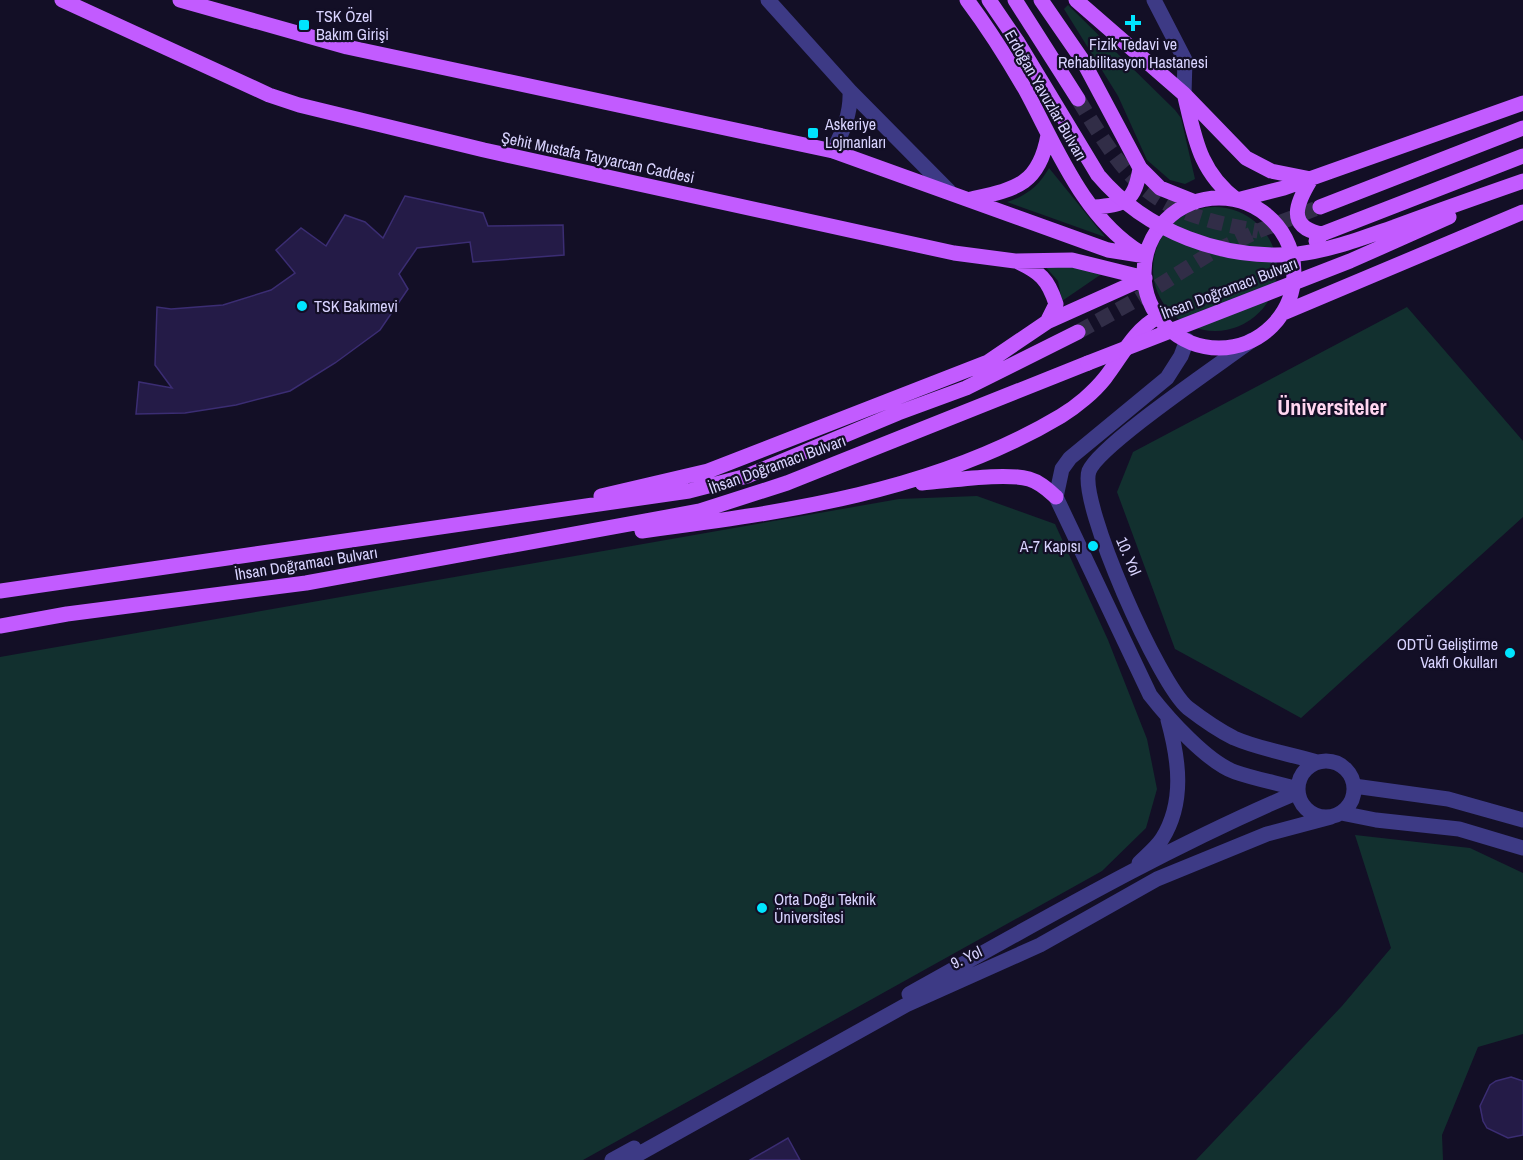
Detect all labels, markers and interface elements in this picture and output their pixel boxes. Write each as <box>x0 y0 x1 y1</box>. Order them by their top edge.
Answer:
place label: TSK Özel Bakım Girişi <box>316 5 389 45</box>
marker: Fizik Tedavi ve Rehabilitasyon Hastanesi <box>1124 14 1142 32</box>
marker: TSK Özel Bakım Girişi <box>297 18 311 32</box>
street label: Erdoğan Yavuzlar Bulvarı <box>1000 26 1092 164</box>
place label: Fizik Tedavi ve Rehabilitasyon Hastanesi <box>1058 33 1208 73</box>
place label: Askeriye Lojmanları <box>824 113 886 153</box>
street label: Şehit Mustafa Tayyarcan Caddesi <box>499 126 697 188</box>
marker: Askeriye Lojmanları <box>806 126 820 140</box>
street label: İhsan Doğramacı Bulvarı <box>1158 252 1300 324</box>
place label: TSK Bakımevi <box>314 295 398 317</box>
marker: TSK Bakımevi <box>295 299 309 313</box>
district label: Üniversiteler <box>1277 392 1387 422</box>
street label: İhsan Doğramacı Bulvarı <box>705 429 849 499</box>
street label: 10. Yol <box>1111 533 1147 579</box>
place label: A-7 Kapısı <box>1019 535 1081 557</box>
marker: A-7 Kapısı <box>1086 539 1100 553</box>
street label: İhsan Doğramacı Bulvarı <box>233 541 379 585</box>
place label: ODTÜ Geliştirme Vakfı Okulları <box>1397 633 1498 673</box>
marker: ODTÜ Geliştirme Vakfı Okulları <box>1503 646 1517 660</box>
place label: Orta Doğu Teknik Üniversitesi <box>774 888 876 928</box>
marker: Orta Doğu Teknik Üniversitesi <box>755 901 769 915</box>
street label: 9. Yol <box>947 940 985 974</box>

